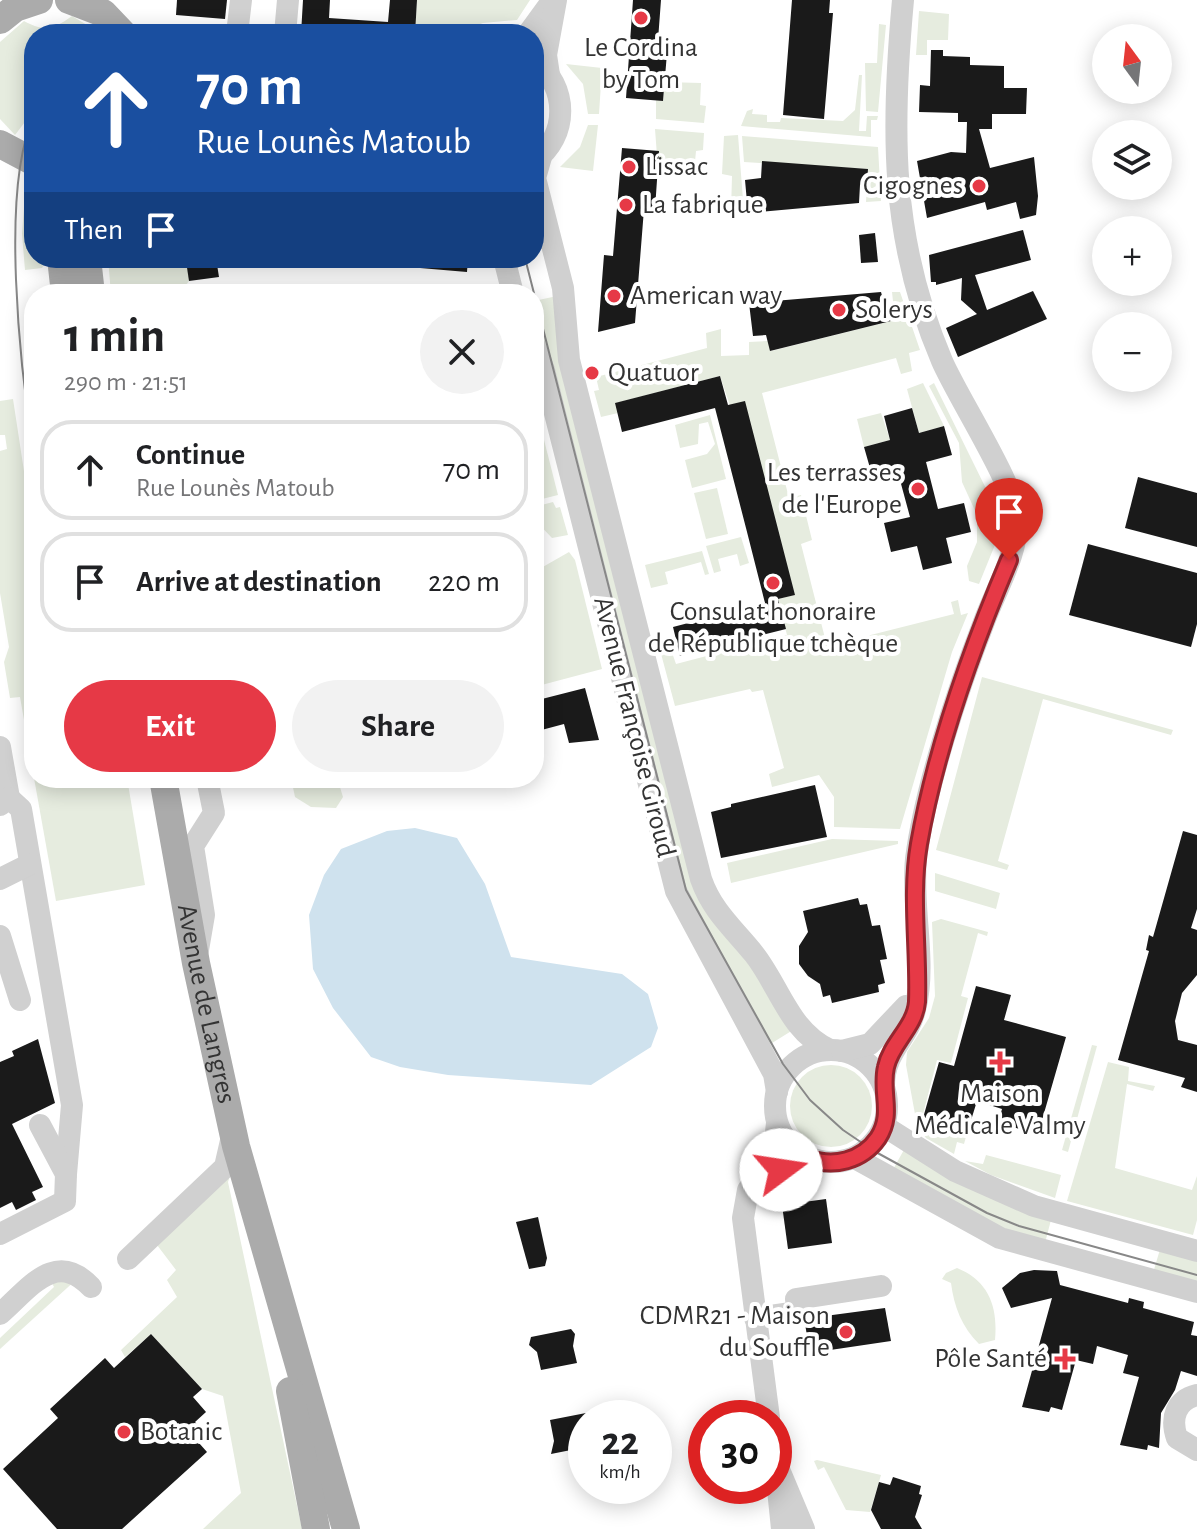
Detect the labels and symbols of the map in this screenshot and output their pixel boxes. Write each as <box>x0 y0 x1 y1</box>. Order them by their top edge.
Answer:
marker: Le Cordina by Tom <box>632 9 650 27</box>
north arrow <box>1092 24 1172 104</box>
place label: Le Cordina by Tom <box>584 34 698 94</box>
place label: Lissac <box>645 153 708 181</box>
marker: Lissac <box>620 158 638 176</box>
place label: Cigognes <box>863 172 963 200</box>
marker: Cigognes <box>970 177 988 195</box>
place label: La fabrique <box>642 191 764 219</box>
marker: La fabrique <box>617 196 635 214</box>
place label: American way <box>630 282 782 310</box>
marker: American way <box>605 287 623 305</box>
place label: Solerys <box>855 296 933 324</box>
marker: Solerys <box>830 301 848 319</box>
place label: Quatuor <box>608 359 699 387</box>
marker: Quatuor <box>583 364 601 382</box>
place label: Les terrasses de l'Europe <box>767 459 902 519</box>
pin <box>975 478 1043 560</box>
marker: Les terrasses de l'Europe <box>909 480 927 498</box>
marker: Consulat honoraire de République tchèque <box>764 574 782 592</box>
street label: Avenue Françoise Giroud <box>588 594 680 860</box>
place label: Consulat honoraire de République tchèque <box>648 598 898 658</box>
street label: Avenue de Langres <box>172 902 240 1106</box>
marker: Maison Médicale Valmy <box>989 1051 1011 1073</box>
place label: Maison Médicale Valmy <box>914 1080 1086 1140</box>
position arrow <box>739 1128 823 1212</box>
place label: CDMR21 - Maison du Souffle <box>640 1302 830 1362</box>
marker: CDMR21 - Maison du Souffle <box>837 1323 855 1341</box>
place label: Pôle Santé <box>934 1345 1047 1373</box>
marker: Pôle Santé <box>1054 1348 1076 1370</box>
speed limit sign: 30 <box>688 1400 792 1504</box>
place label: Botanic <box>140 1418 222 1446</box>
marker: Botanic <box>115 1423 133 1441</box>

